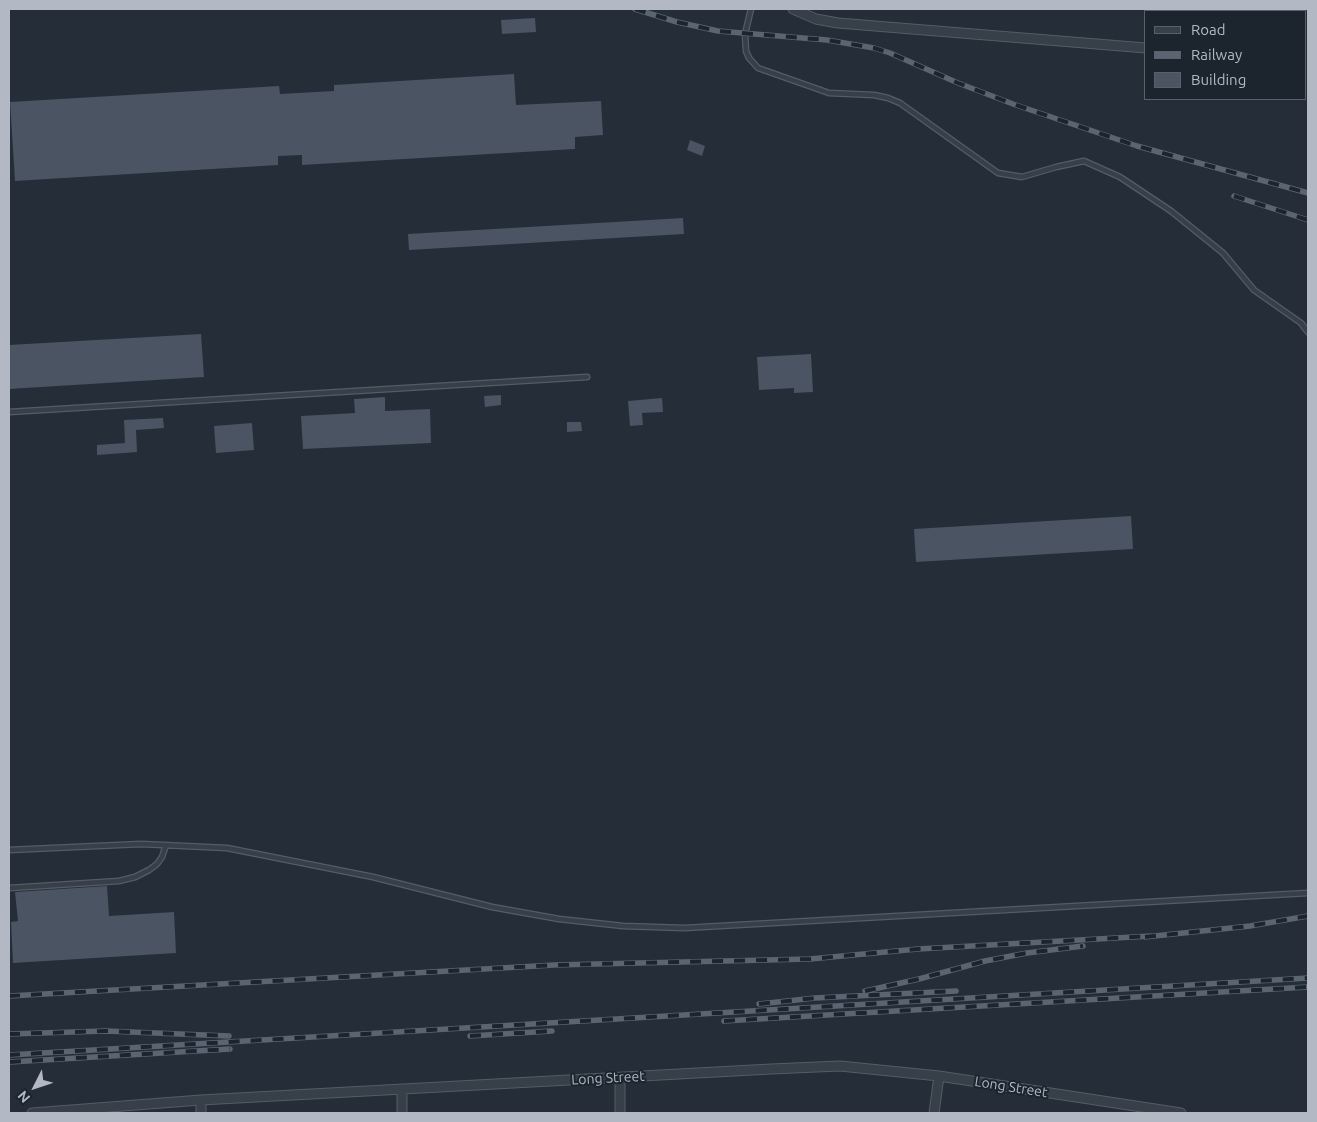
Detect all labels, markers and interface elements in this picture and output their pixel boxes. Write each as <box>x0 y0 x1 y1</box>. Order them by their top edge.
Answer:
legend <box>1144 10 1307 100</box>
text: Road <box>1191 21 1226 38</box>
text: Railway <box>1191 46 1242 63</box>
text: Building <box>1191 71 1246 88</box>
north arrow <box>10 1062 60 1112</box>
street label: Long Street <box>571 1068 645 1088</box>
street label: Long Street <box>973 1073 1049 1101</box>
text: N <box>14 1088 33 1106</box>

